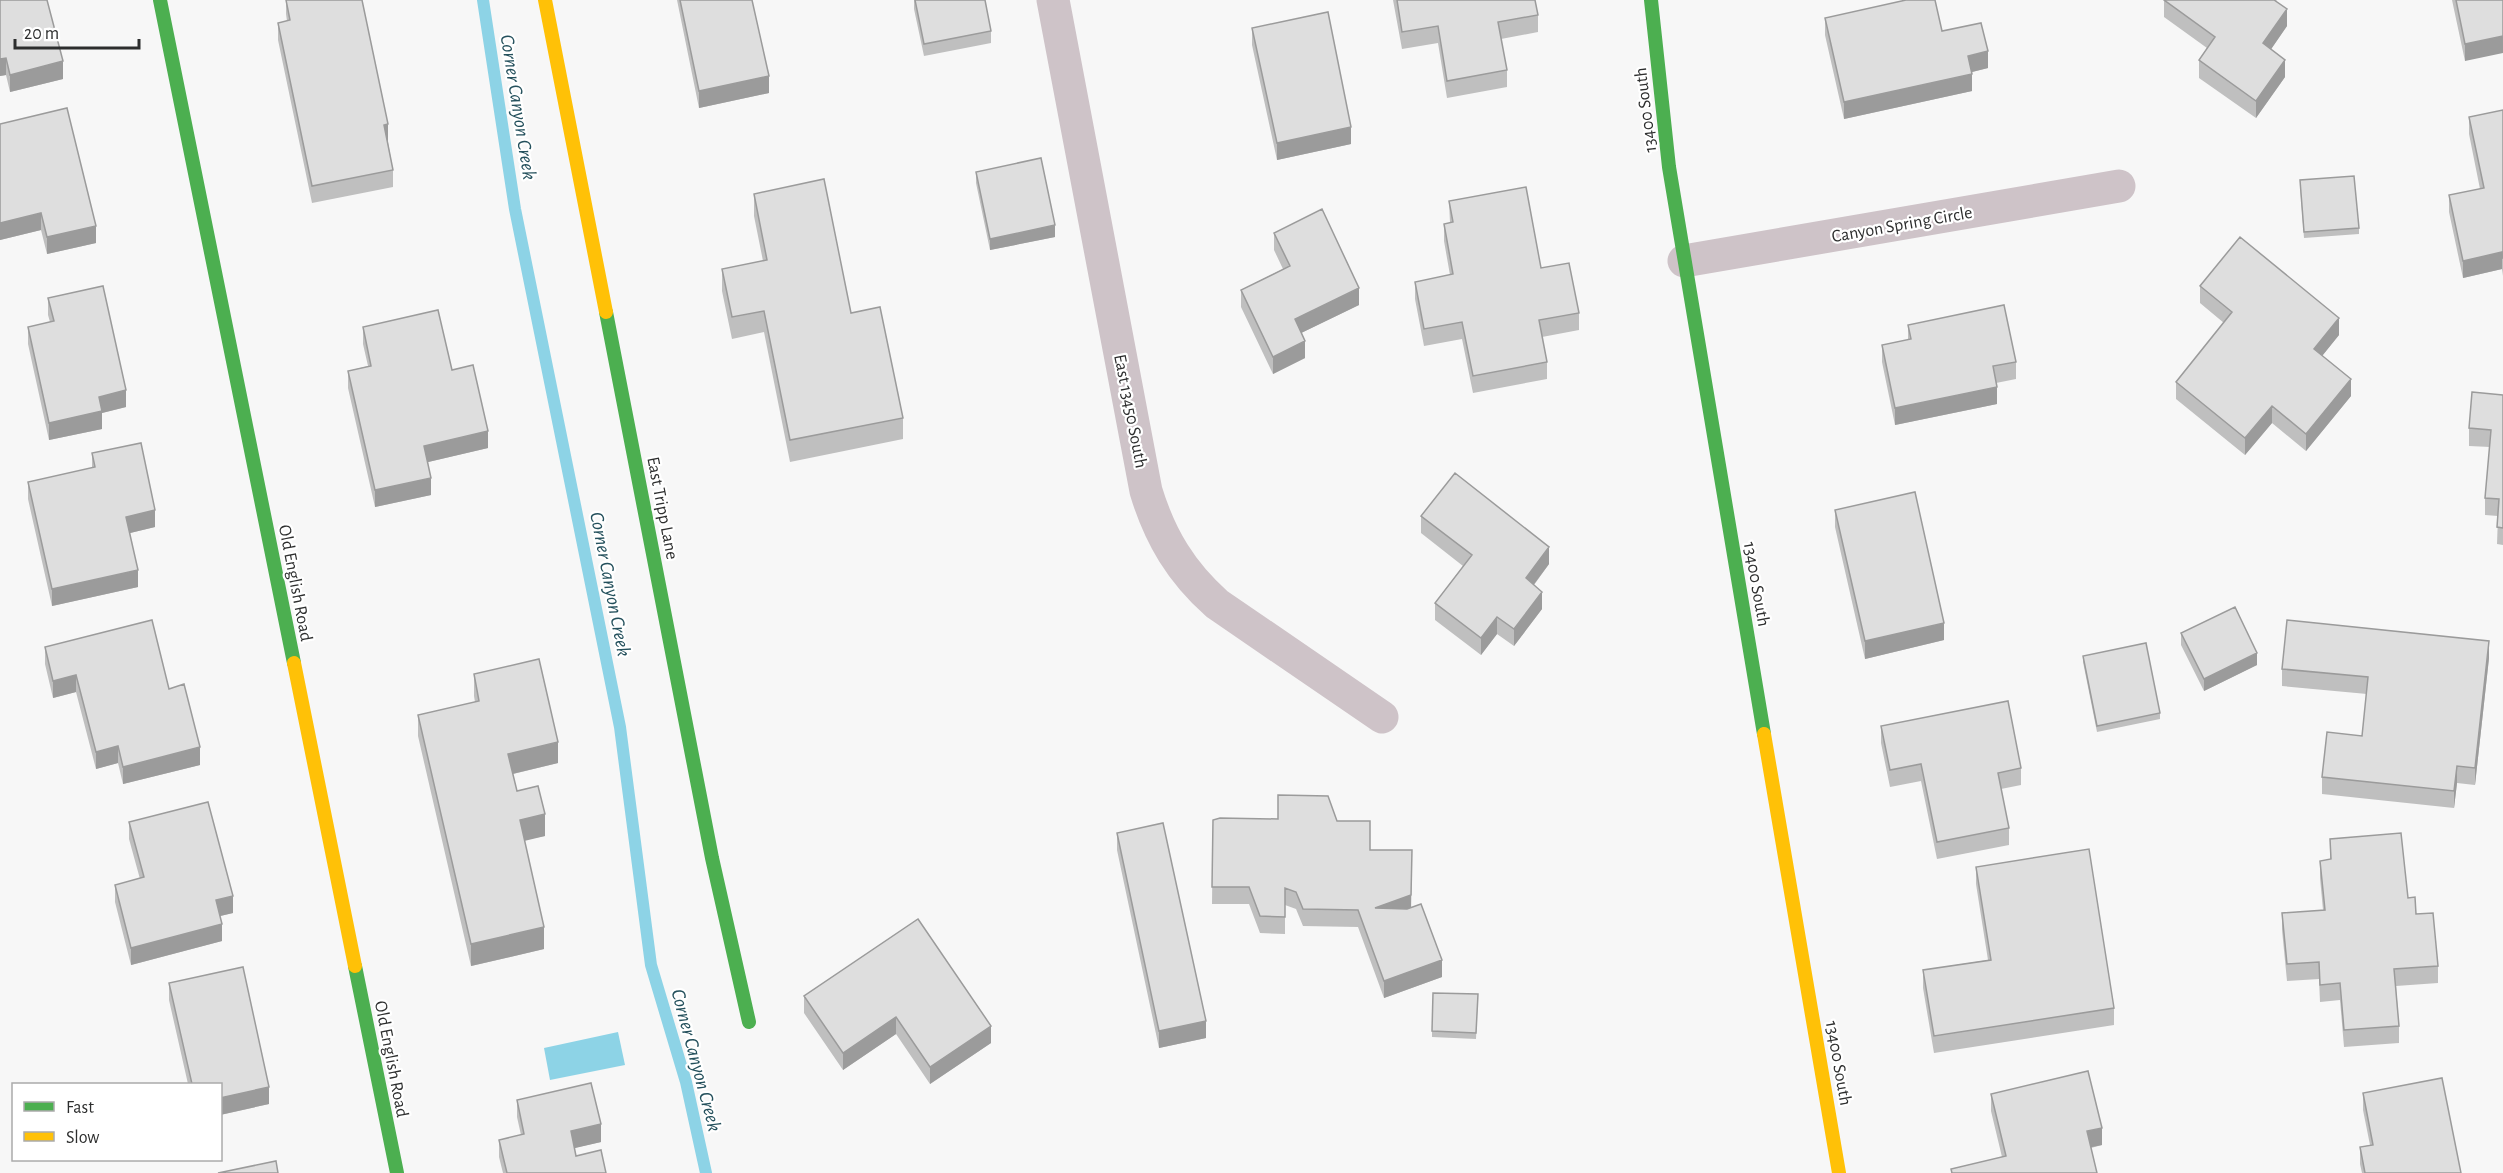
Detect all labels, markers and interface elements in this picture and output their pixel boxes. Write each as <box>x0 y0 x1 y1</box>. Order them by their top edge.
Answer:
scale bar <box>15 12 140 50</box>
text: 20 m <box>24 25 59 43</box>
water label: Corner Canyon Creek <box>497 33 539 181</box>
street label: 13400 South <box>1632 66 1660 153</box>
street label: Canyon Spring Circle <box>1830 204 1974 246</box>
street label: East 13450 South <box>1110 353 1150 470</box>
street label: East Tripp Lane <box>643 455 681 561</box>
water label: Corner Canyon Creek <box>586 510 634 658</box>
street label: Old English Road <box>275 523 315 643</box>
street label: 13400 South <box>1740 541 1772 628</box>
water label: Corner Canyon Creek <box>667 987 725 1134</box>
street label: Old English Road <box>371 999 411 1119</box>
street label: 13400 South <box>1822 1020 1854 1107</box>
legend <box>12 1083 222 1161</box>
text: Fast <box>66 1099 94 1117</box>
text: Slow <box>66 1129 99 1147</box>

